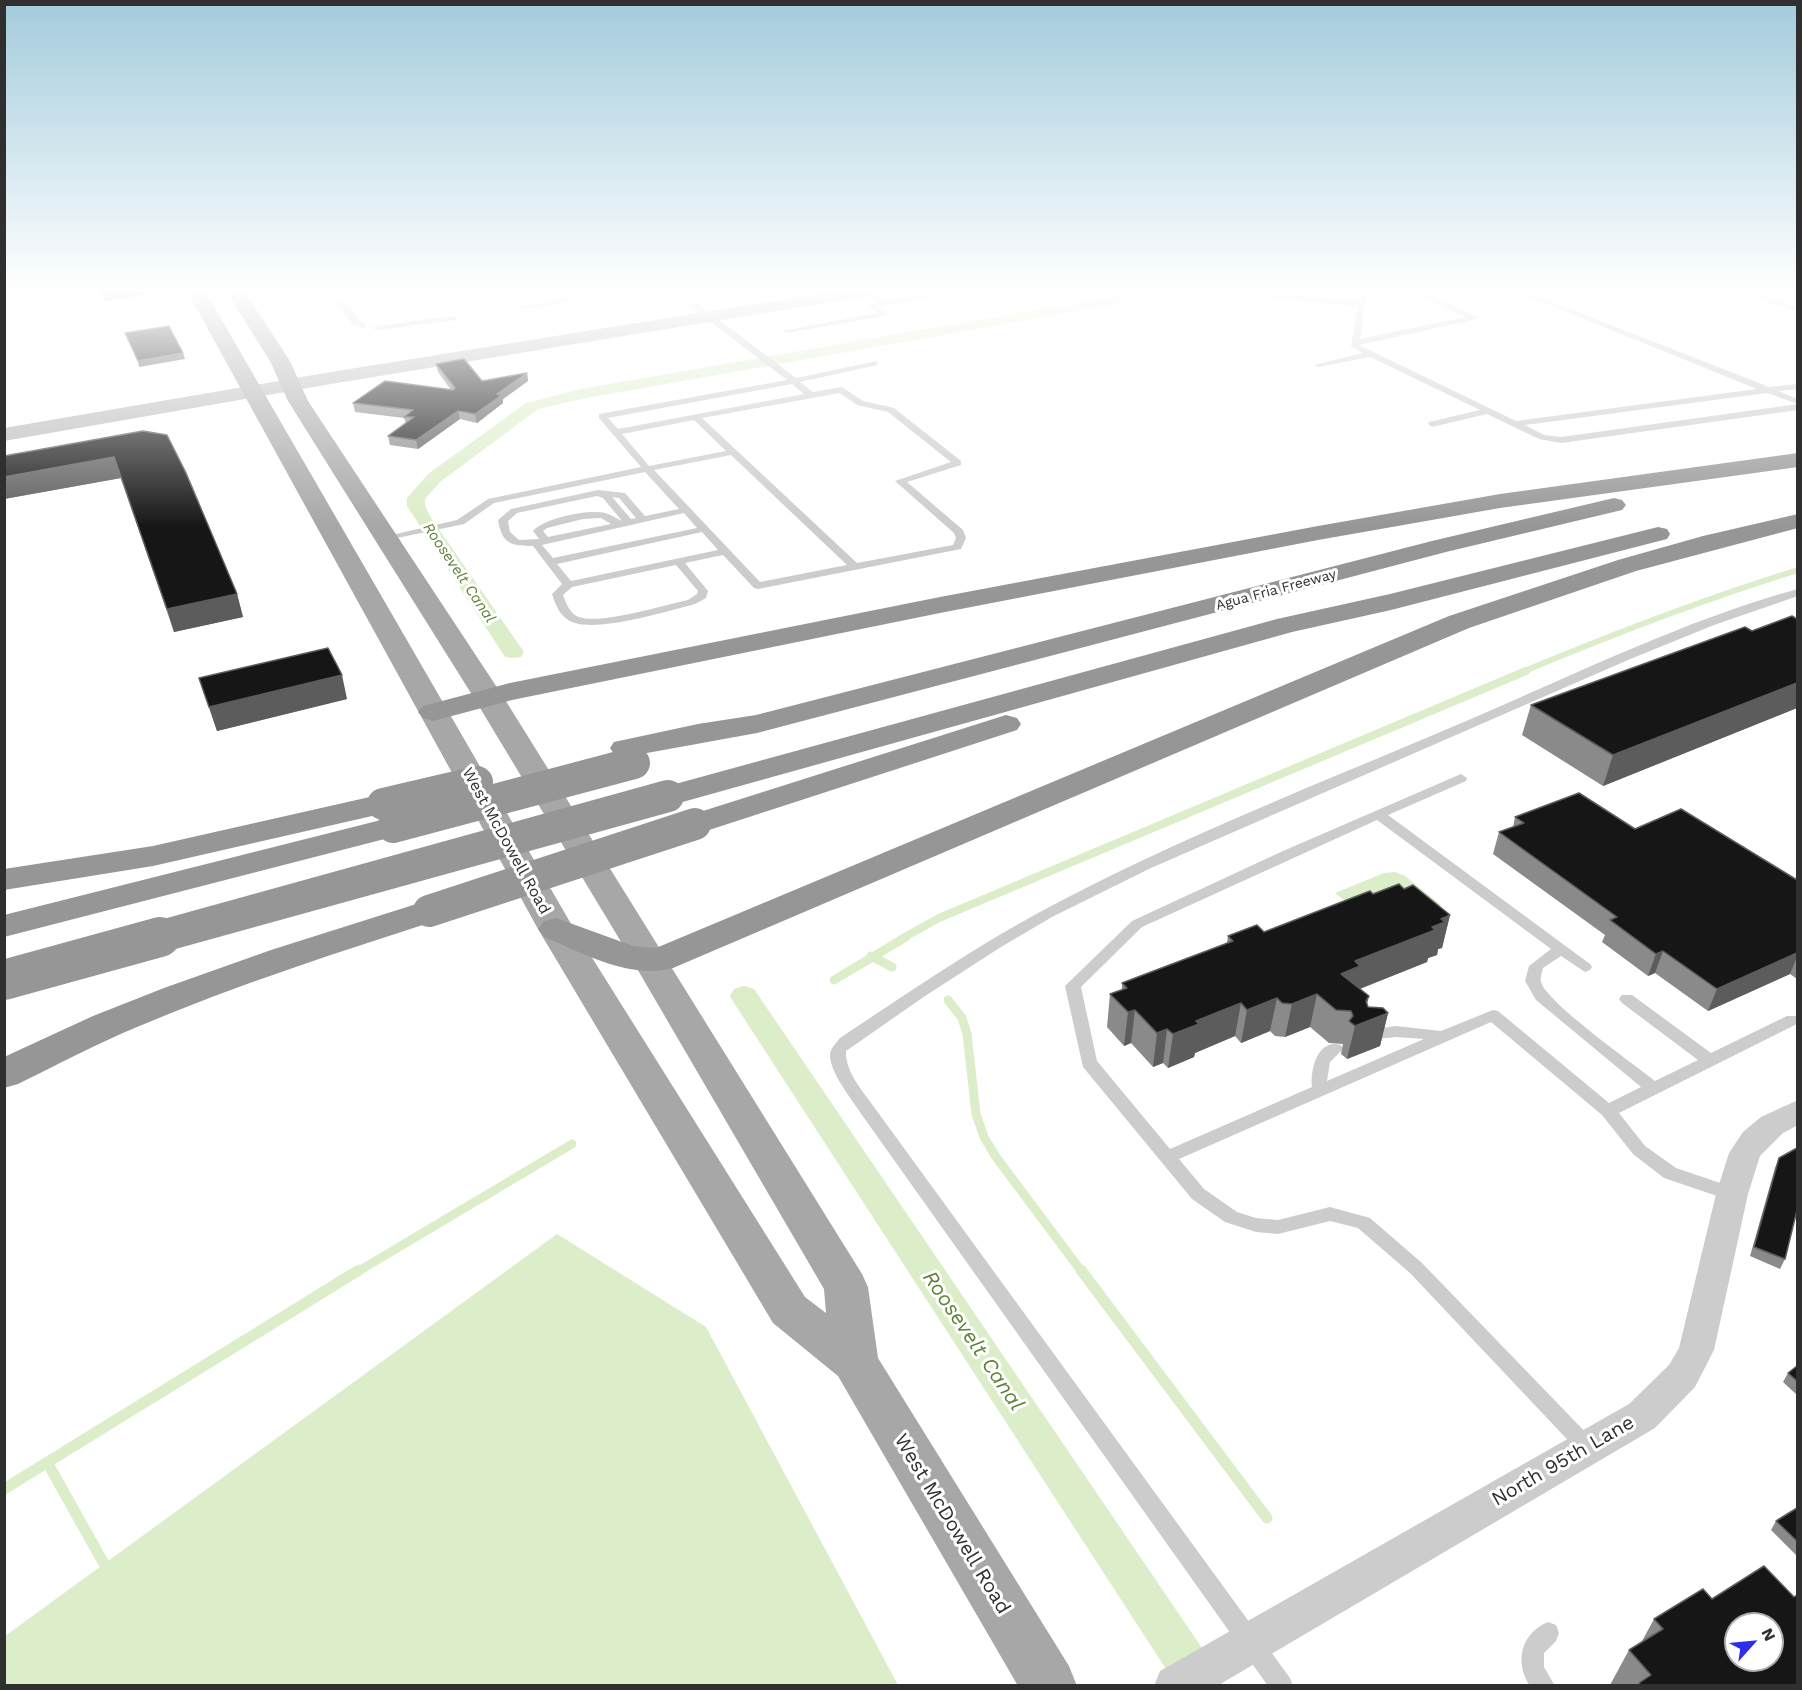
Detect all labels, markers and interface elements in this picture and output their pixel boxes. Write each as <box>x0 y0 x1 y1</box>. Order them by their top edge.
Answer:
water label: Roosevelt Canal <box>419 520 499 626</box>
street label: Agua Fria Freeway <box>1214 566 1338 614</box>
street label: West McDowell Road <box>458 764 554 918</box>
water label: Roosevelt Canal <box>917 1266 1029 1416</box>
street label: North 95th Lane <box>1488 1411 1638 1511</box>
street label: West McDowell Road <box>889 1430 1015 1618</box>
north arrow <box>1724 1612 1784 1672</box>
text: N <box>1758 1625 1780 1644</box>

